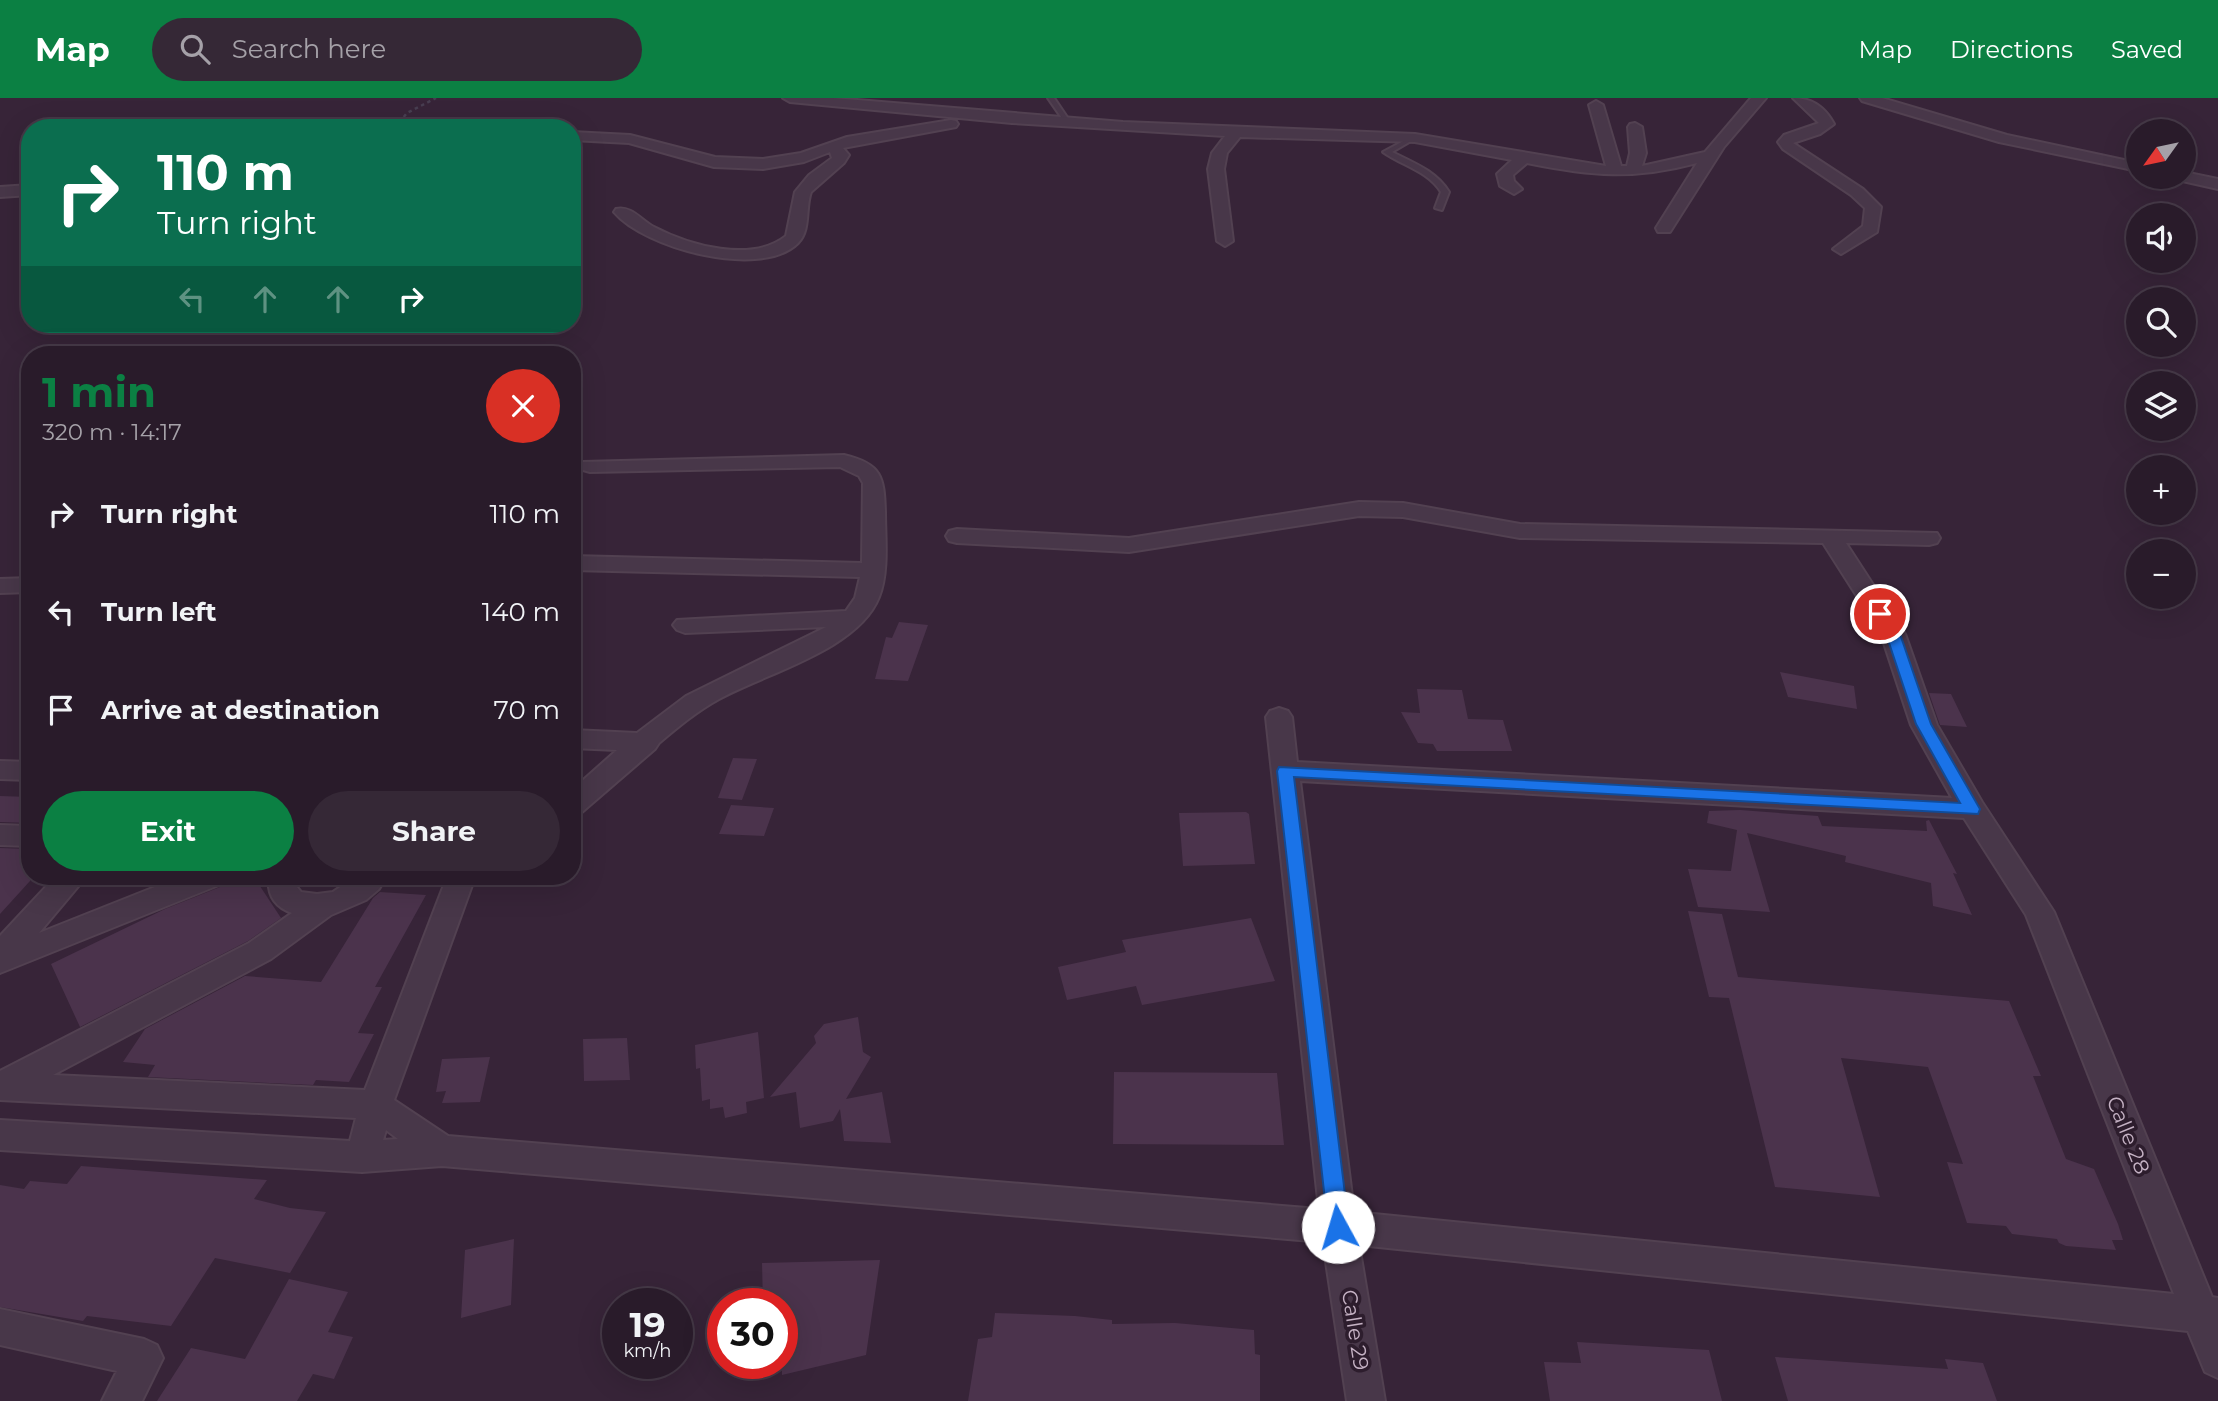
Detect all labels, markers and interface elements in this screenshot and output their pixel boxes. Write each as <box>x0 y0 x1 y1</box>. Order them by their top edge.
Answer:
search box <box>152 18 642 81</box>
text: Map <box>35 29 110 69</box>
icon: search <box>176 30 214 68</box>
text: Search here <box>232 33 386 65</box>
text: Map <box>1859 35 1912 64</box>
text: Directions <box>1950 35 2073 64</box>
text: Saved <box>2111 35 2183 64</box>
north arrow <box>2126 119 2196 189</box>
map controls <box>2126 119 2196 609</box>
text: 110 m <box>157 143 294 202</box>
icon: right <box>42 147 133 238</box>
text: Turn right <box>157 203 317 242</box>
button: sound <box>2126 203 2196 273</box>
icon: left <box>173 280 211 318</box>
icon: ahead <box>246 280 284 318</box>
icon: ahead <box>319 280 357 318</box>
icon: right <box>392 280 430 318</box>
button: search <box>2126 287 2196 357</box>
text: 1 min <box>42 366 156 418</box>
button: close <box>486 369 560 443</box>
button: layers <box>2126 371 2196 441</box>
text: 320 m · 14:17 <box>42 418 182 446</box>
button: + <box>2126 455 2196 525</box>
icon: right <box>42 495 80 533</box>
text: Turn right <box>101 498 237 530</box>
text: 110 m <box>490 498 560 530</box>
button: − <box>2126 539 2196 609</box>
pin <box>1850 584 1910 644</box>
icon: left <box>42 593 80 631</box>
icon: arrive <box>1861 595 1899 633</box>
text: Turn left <box>101 596 217 628</box>
text: 140 m <box>482 596 560 628</box>
icon: arrive <box>42 691 80 729</box>
text: Arrive at destination <box>101 694 380 726</box>
text: 70 m <box>494 694 560 726</box>
button: Exit <box>42 791 294 871</box>
button: Share <box>308 791 560 871</box>
street label: Calle 28 <box>2102 1092 2155 1177</box>
position arrow <box>1301 1190 1375 1264</box>
speed limit sign: 30 <box>707 1288 798 1379</box>
street label: Calle 29 <box>1337 1288 1374 1372</box>
text: 19 <box>629 1303 666 1346</box>
text: km/h <box>623 1340 672 1362</box>

